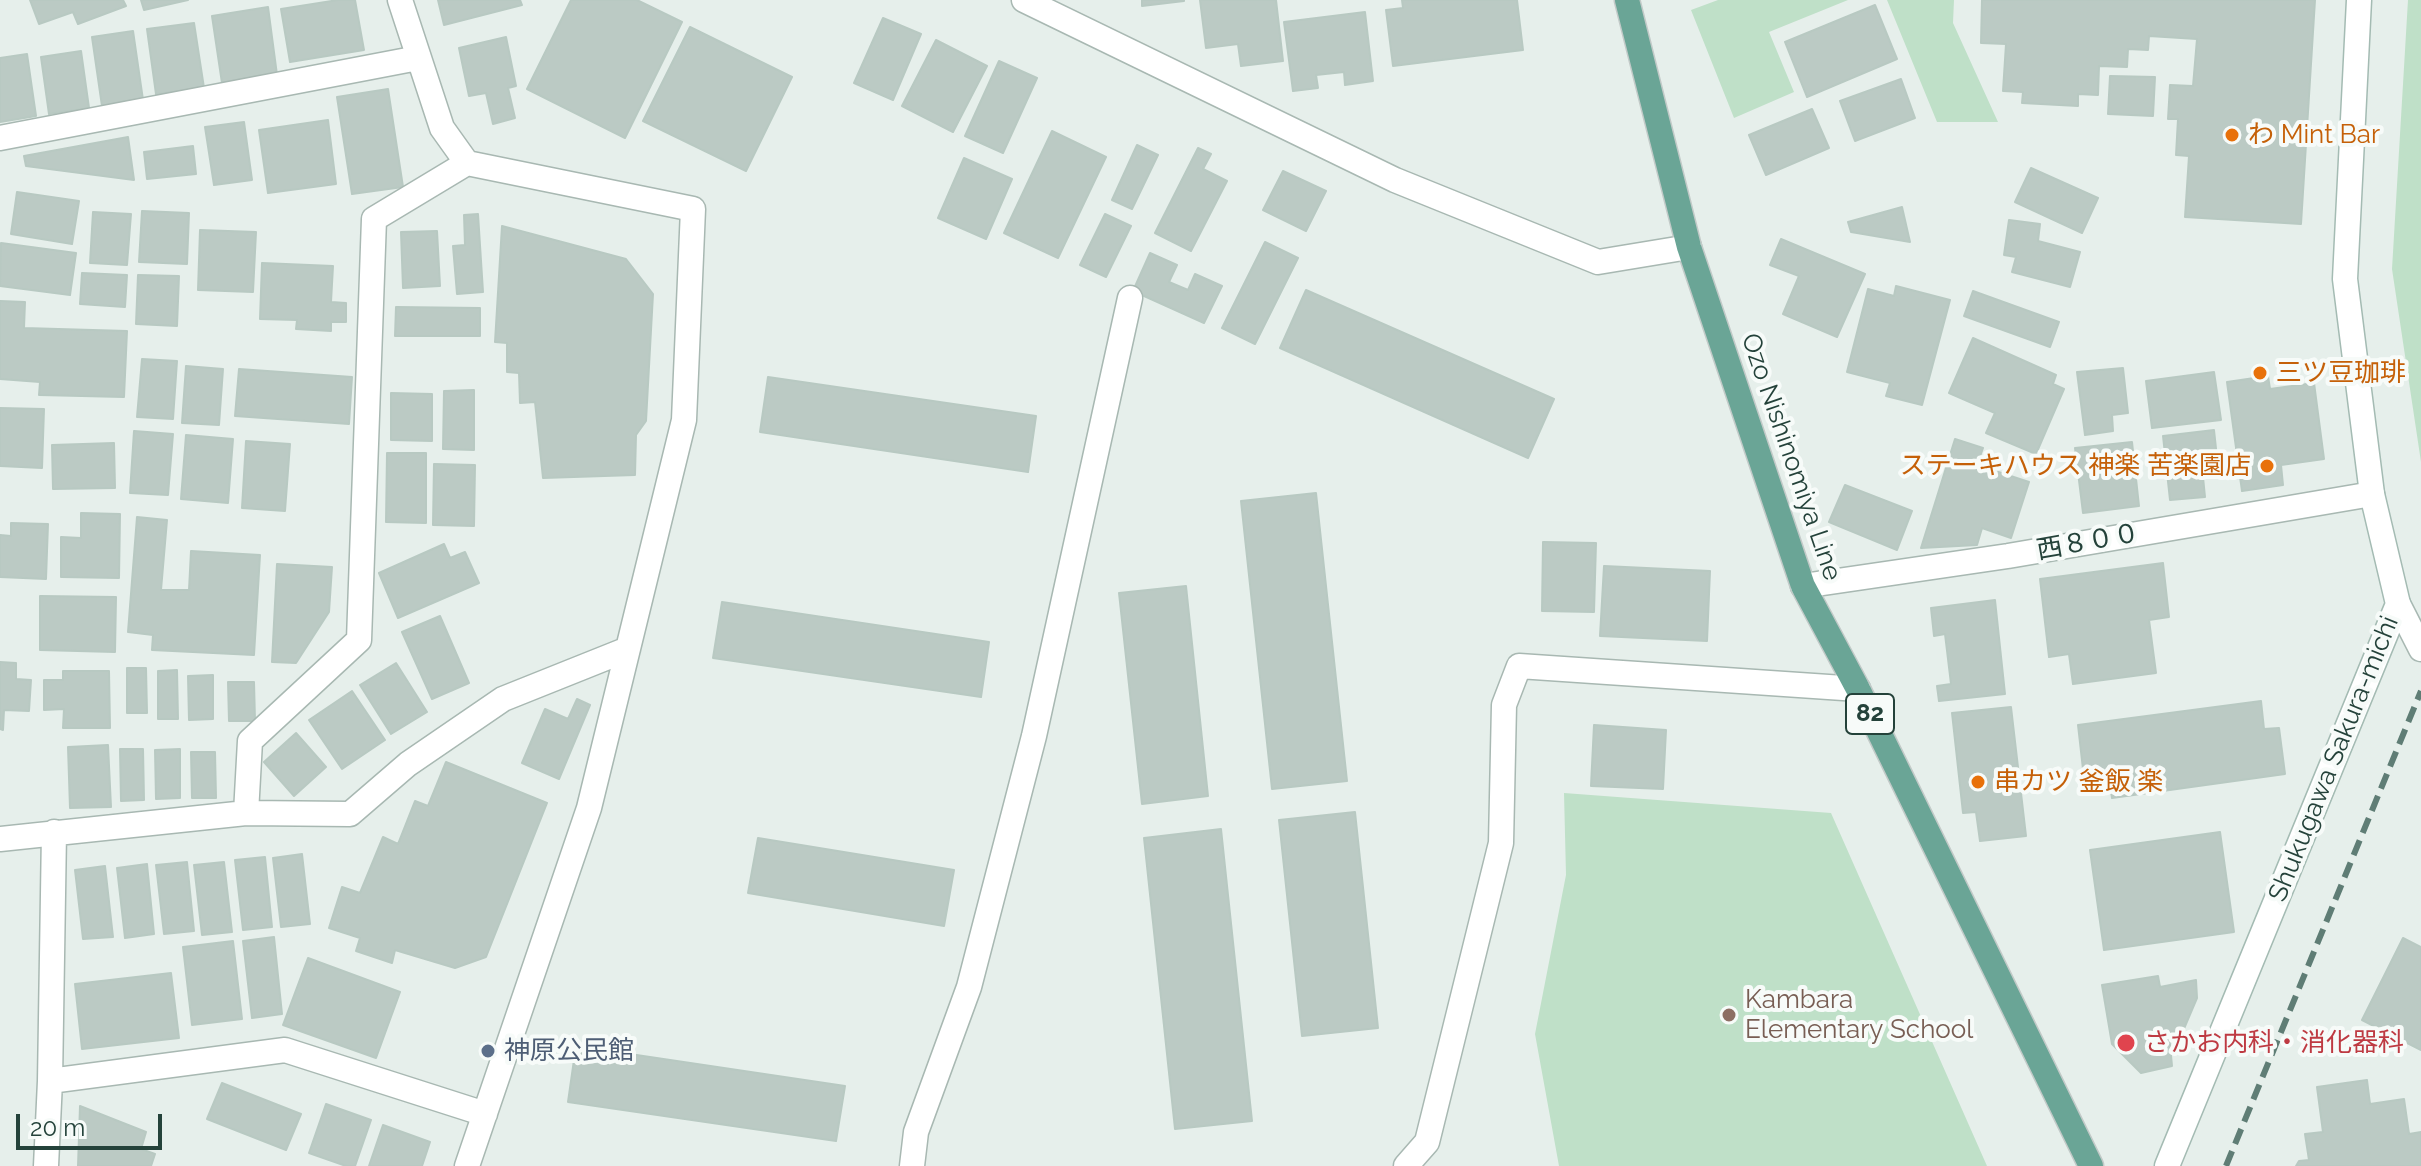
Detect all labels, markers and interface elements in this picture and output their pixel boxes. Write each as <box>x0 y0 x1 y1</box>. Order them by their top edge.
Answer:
place label: わ Mint Bar <box>2248 119 2380 151</box>
marker: わ Mint Bar <box>2223 126 2241 144</box>
street label: Ozo Nishinomiya Line <box>1734 329 1848 585</box>
place label: 三ツ豆珈琲 <box>2276 357 2406 389</box>
marker: 三ツ豆珈琲 <box>2251 364 2269 382</box>
place label: ステーキハウス 神楽 苦楽園店 <box>1900 450 2251 482</box>
marker: ステーキハウス 神楽 苦楽園店 <box>2258 457 2276 475</box>
street label: 西８００ <box>2034 518 2142 566</box>
street label: Shukugawa Sakura-michi <box>2262 612 2406 906</box>
road number: 82 <box>1846 694 1894 734</box>
place label: 串カツ 釜飯 楽 <box>1994 766 2163 798</box>
marker: 串カツ 釜飯 楽 <box>1969 773 1987 791</box>
place label: Kambara Elementary School <box>1745 984 1973 1046</box>
marker: Kambara Elementary School <box>1720 1006 1738 1024</box>
place label: さかお内科・消化器科 <box>2144 1027 2404 1059</box>
marker: さかお内科・消化器科 <box>2115 1032 2137 1054</box>
place label: 神原公民館 <box>504 1035 634 1067</box>
marker: 神原公民館 <box>479 1042 497 1060</box>
scale bar <box>20 1098 166 1148</box>
text: 20 m <box>30 1113 85 1142</box>

